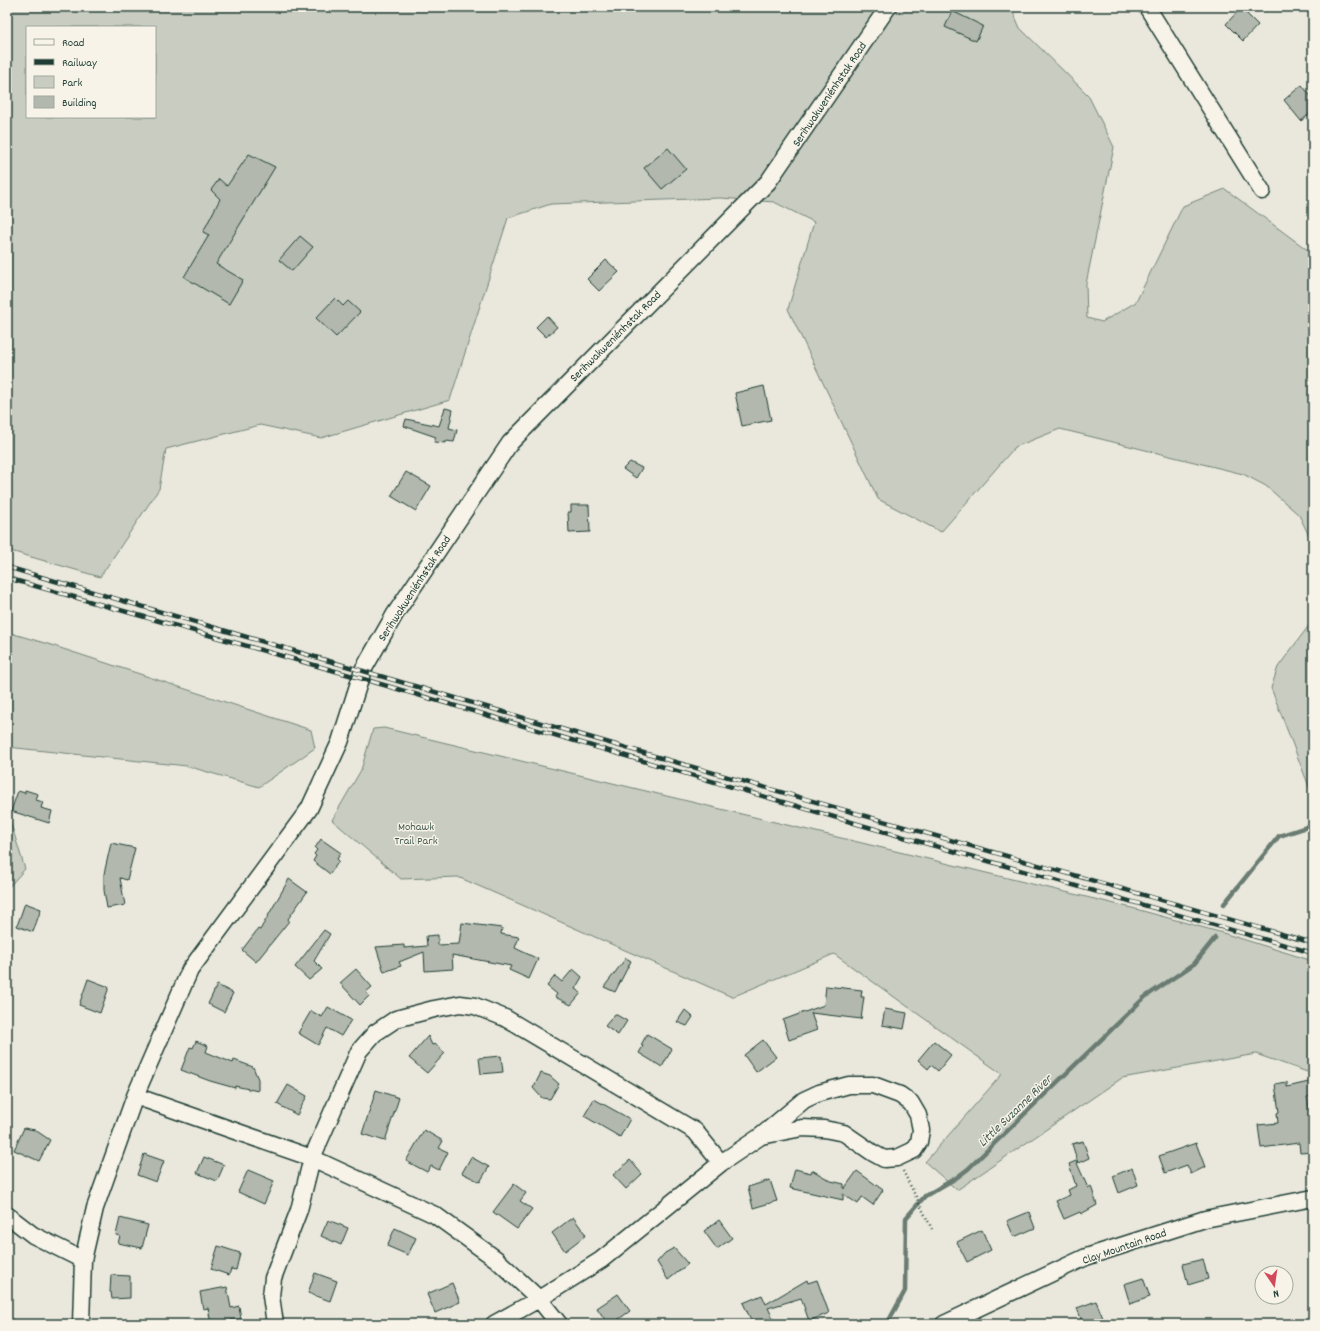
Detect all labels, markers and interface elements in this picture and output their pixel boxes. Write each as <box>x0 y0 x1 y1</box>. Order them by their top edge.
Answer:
legend <box>26 26 156 118</box>
text: Road <box>62 35 84 52</box>
street label: Serihwakweniénhstak Road <box>789 39 872 151</box>
text: Railway <box>62 55 98 72</box>
text: Park <box>62 75 83 92</box>
text: Building <box>62 95 97 112</box>
street label: Serihwakweniénhstak Road <box>567 288 666 387</box>
street label: Serihwakweniénhstak Road <box>375 533 456 645</box>
park label: Mohawk Trail Park <box>394 819 438 850</box>
water label: Little Suzanne River <box>974 1070 1059 1152</box>
street label: Clay Mountain Road <box>1080 1225 1169 1270</box>
north arrow <box>1254 1265 1294 1305</box>
text: N <box>1271 1284 1280 1301</box>

